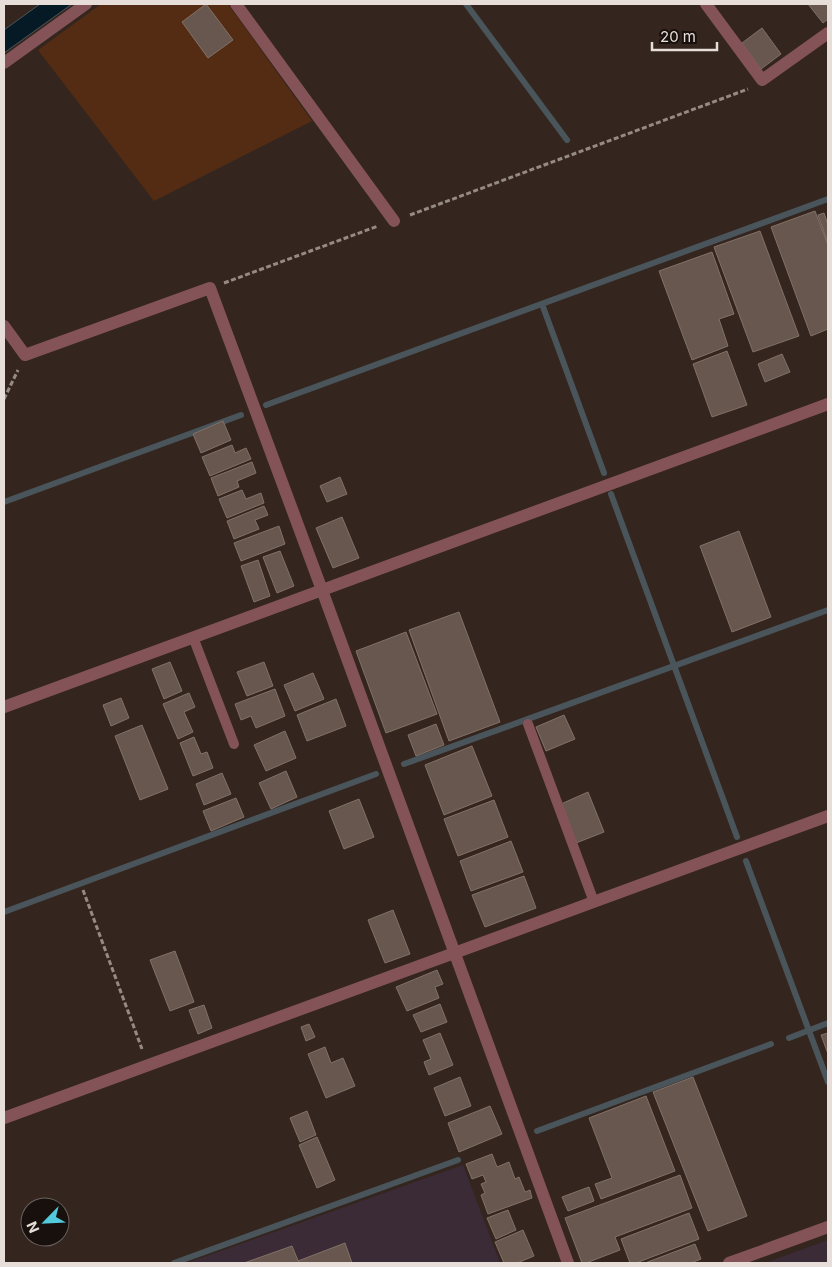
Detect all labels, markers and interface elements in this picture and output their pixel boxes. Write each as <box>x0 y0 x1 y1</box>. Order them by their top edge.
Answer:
scale bar <box>652 20 717 52</box>
text: 20 m <box>660 27 696 46</box>
north arrow <box>20 1197 70 1247</box>
text: N <box>23 1219 43 1236</box>

